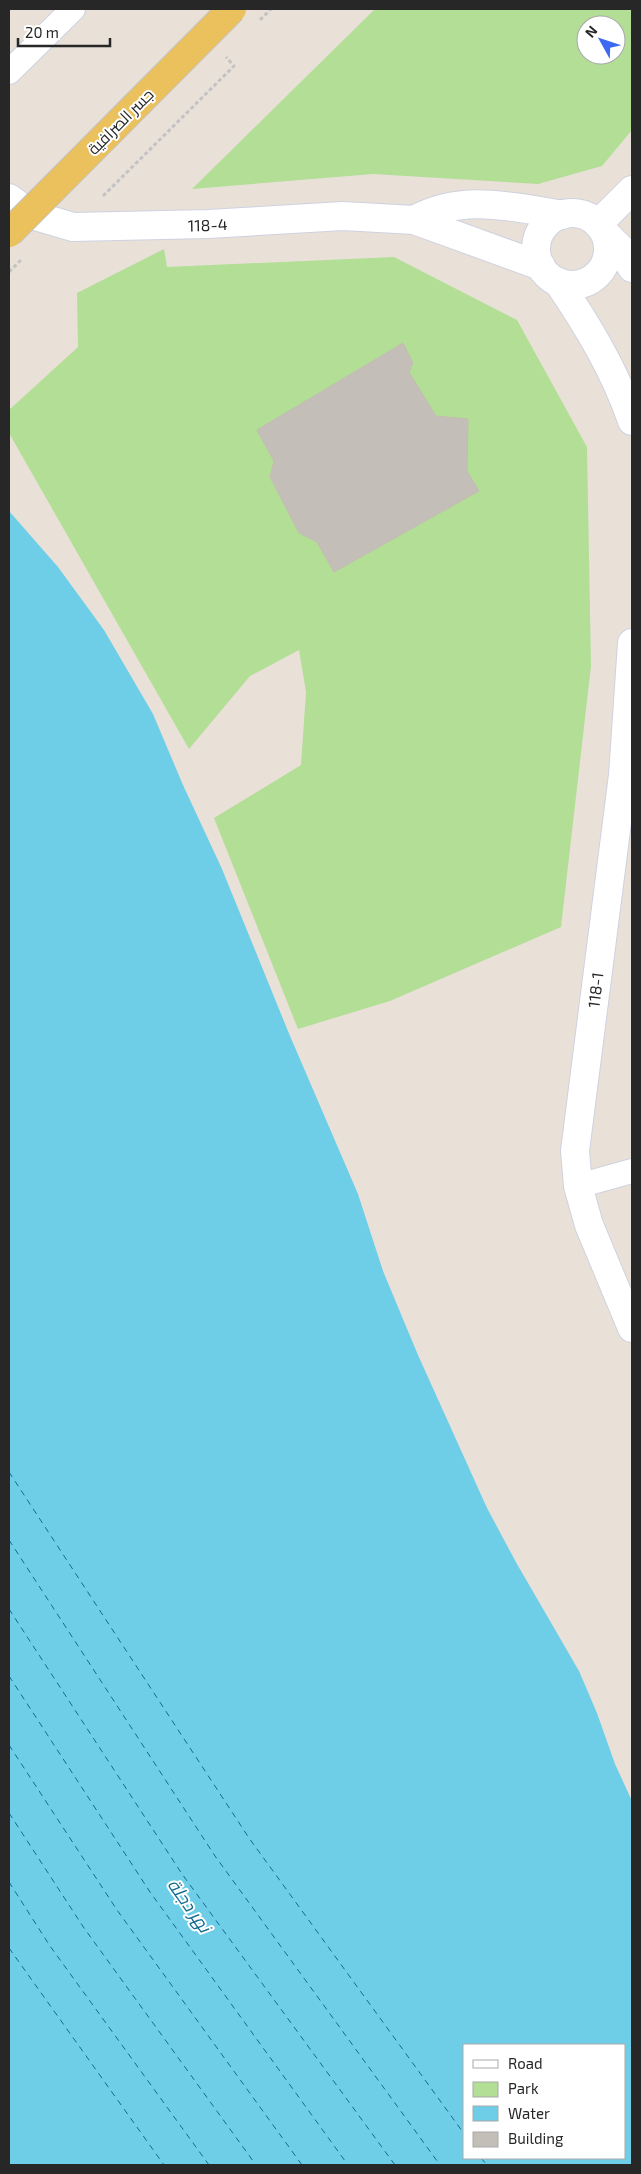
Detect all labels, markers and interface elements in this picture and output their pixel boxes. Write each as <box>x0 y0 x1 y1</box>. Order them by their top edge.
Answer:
scale bar <box>18 15 110 47</box>
north arrow <box>576 15 626 65</box>
text: N <box>581 22 600 41</box>
text: 20 m <box>25 23 59 41</box>
street label: جسر الصرافية <box>83 84 158 159</box>
street label: 118-4 <box>188 213 228 234</box>
street label: 118-1 <box>583 971 607 1009</box>
water label: نهر دجلة <box>163 1874 218 1939</box>
legend <box>463 2044 626 2159</box>
text: Road <box>508 2054 543 2072</box>
text: Park <box>508 2079 539 2097</box>
text: Water <box>508 2104 550 2122</box>
text: Building <box>508 2129 564 2147</box>

